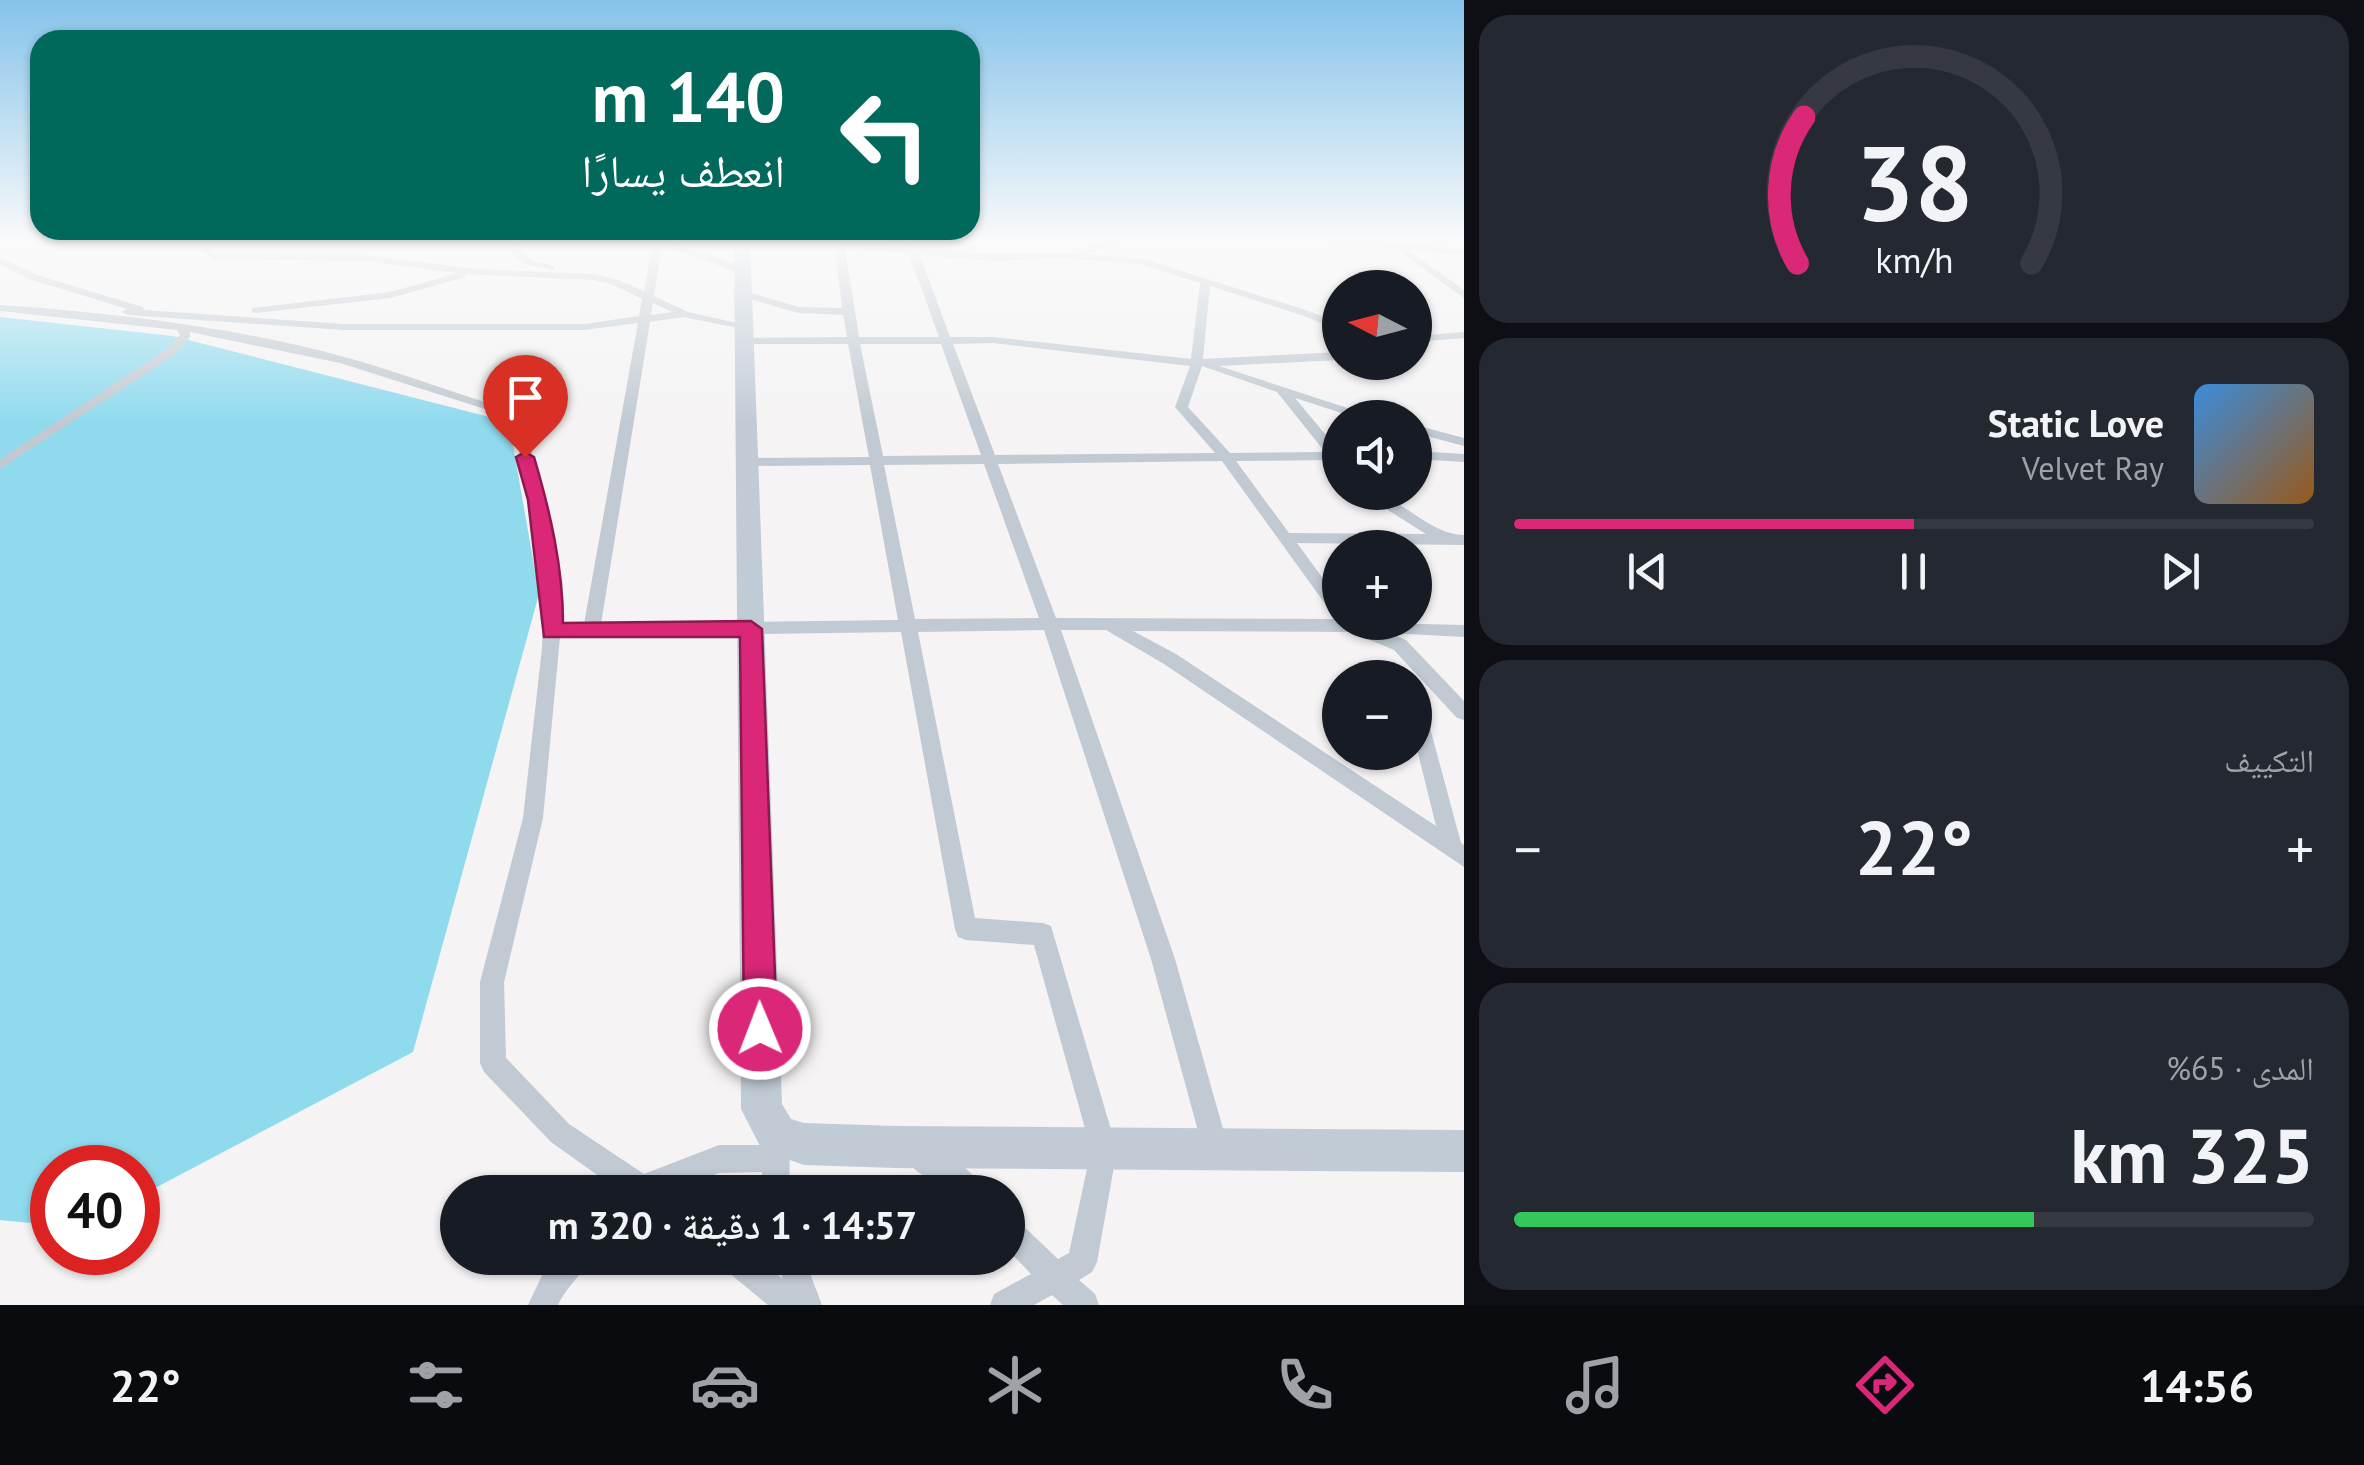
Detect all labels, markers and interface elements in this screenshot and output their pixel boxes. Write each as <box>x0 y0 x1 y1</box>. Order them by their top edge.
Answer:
text: 140 m <box>592 51 785 141</box>
icon: left <box>820 70 950 200</box>
text: 38 <box>1855 115 1973 250</box>
text: انعطف يسارًا <box>581 141 785 199</box>
text: km/h <box>1875 237 1953 283</box>
north arrow <box>1322 270 1432 380</box>
map controls <box>1322 270 1432 770</box>
pin <box>483 355 568 458</box>
icon: arrive <box>498 370 553 425</box>
text: Static Love <box>1988 398 2164 447</box>
button: sound <box>1322 400 1432 510</box>
text: Velvet Ray <box>2022 447 2164 489</box>
button: + <box>1322 530 1432 640</box>
icon: previous <box>1620 544 1675 599</box>
icon: pause <box>1886 544 1941 599</box>
icon: next <box>2153 544 2208 599</box>
button: − <box>1322 660 1432 770</box>
text: التكييف <box>2224 739 2314 781</box>
text: 22° <box>1855 799 1973 896</box>
text: − <box>1514 813 1542 884</box>
text: + <box>2286 813 2314 884</box>
position arrow <box>708 977 812 1081</box>
text: المدى · 65% <box>2166 1047 2314 1089</box>
text: 325 km <box>2070 1107 2314 1204</box>
speed limit sign: 40 <box>30 1145 160 1275</box>
text: 14:57 · 1 دقيقة · 320 m <box>548 1200 917 1249</box>
icon: filters <box>401 1350 471 1420</box>
icon: car <box>690 1350 760 1420</box>
icon: climate <box>980 1350 1050 1420</box>
icon: phone <box>1270 1350 1340 1420</box>
icon: music <box>1560 1350 1630 1420</box>
icon: directions <box>1850 1350 1920 1420</box>
text: 22° <box>110 1356 181 1414</box>
text: 14:56 <box>2140 1356 2254 1414</box>

